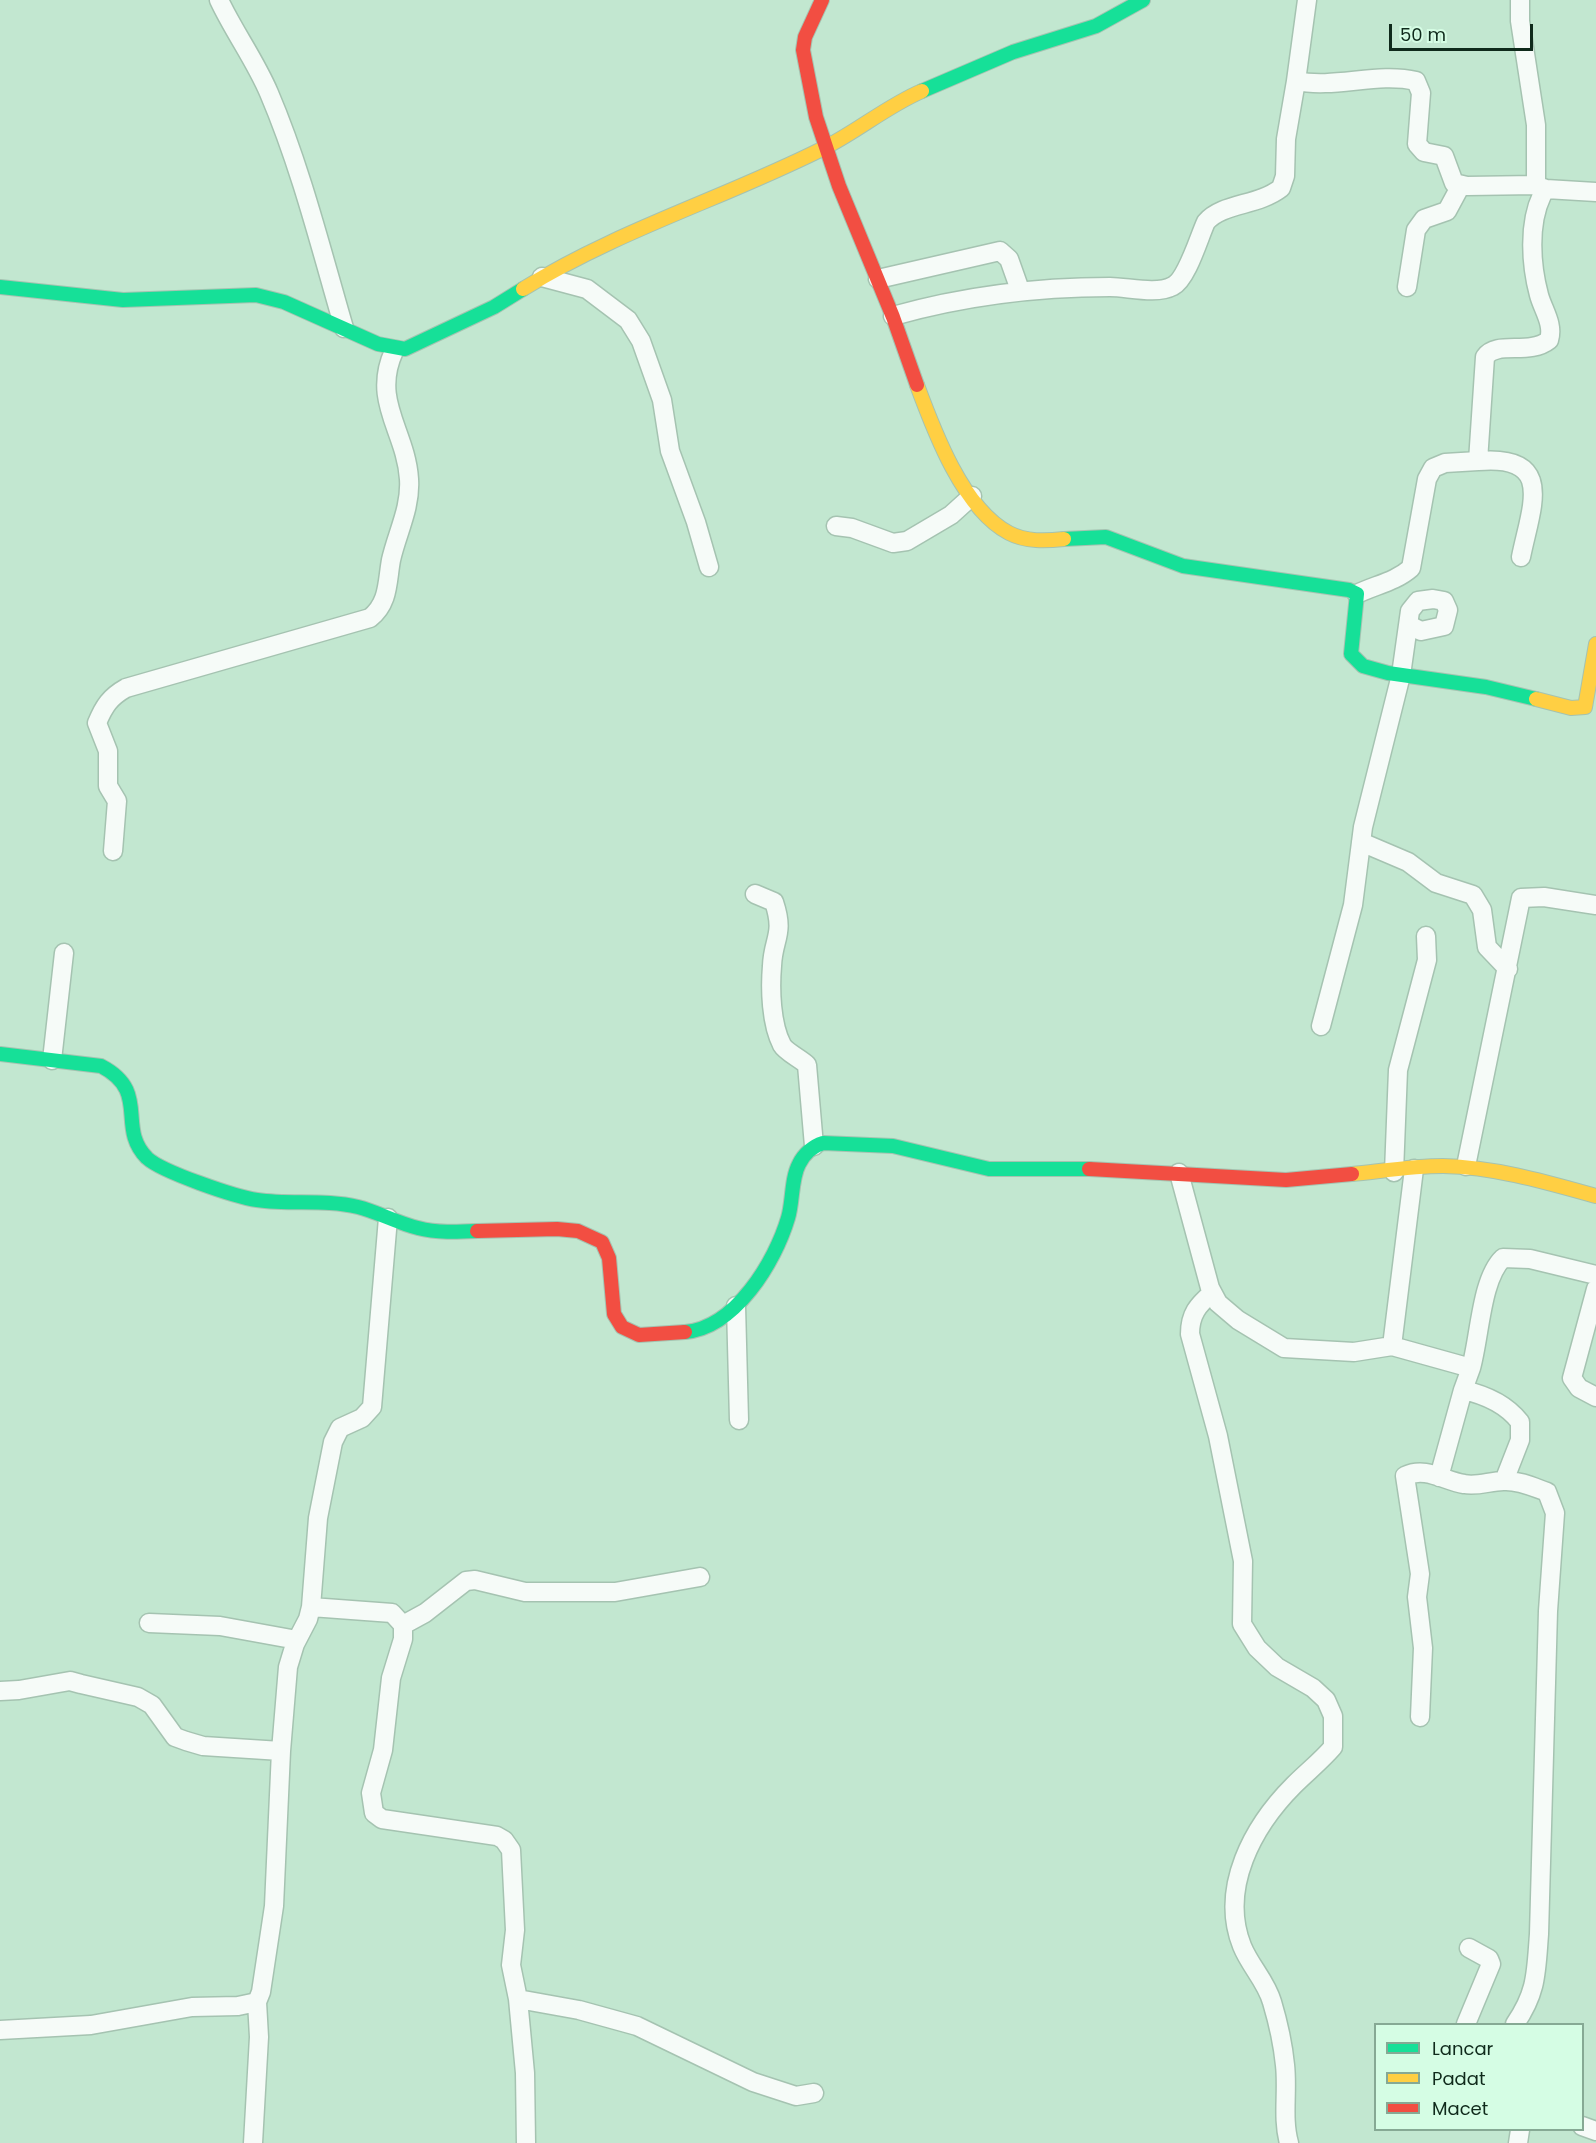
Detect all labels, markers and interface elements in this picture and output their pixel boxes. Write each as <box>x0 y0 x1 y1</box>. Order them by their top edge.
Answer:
scale bar <box>1392 12 1536 50</box>
text: 50 m <box>1400 22 1446 47</box>
legend <box>1374 2023 1584 2131</box>
text: Lancar <box>1432 2036 1493 2061</box>
text: Padat <box>1432 2066 1485 2091</box>
text: Macet <box>1432 2096 1488 2121</box>

